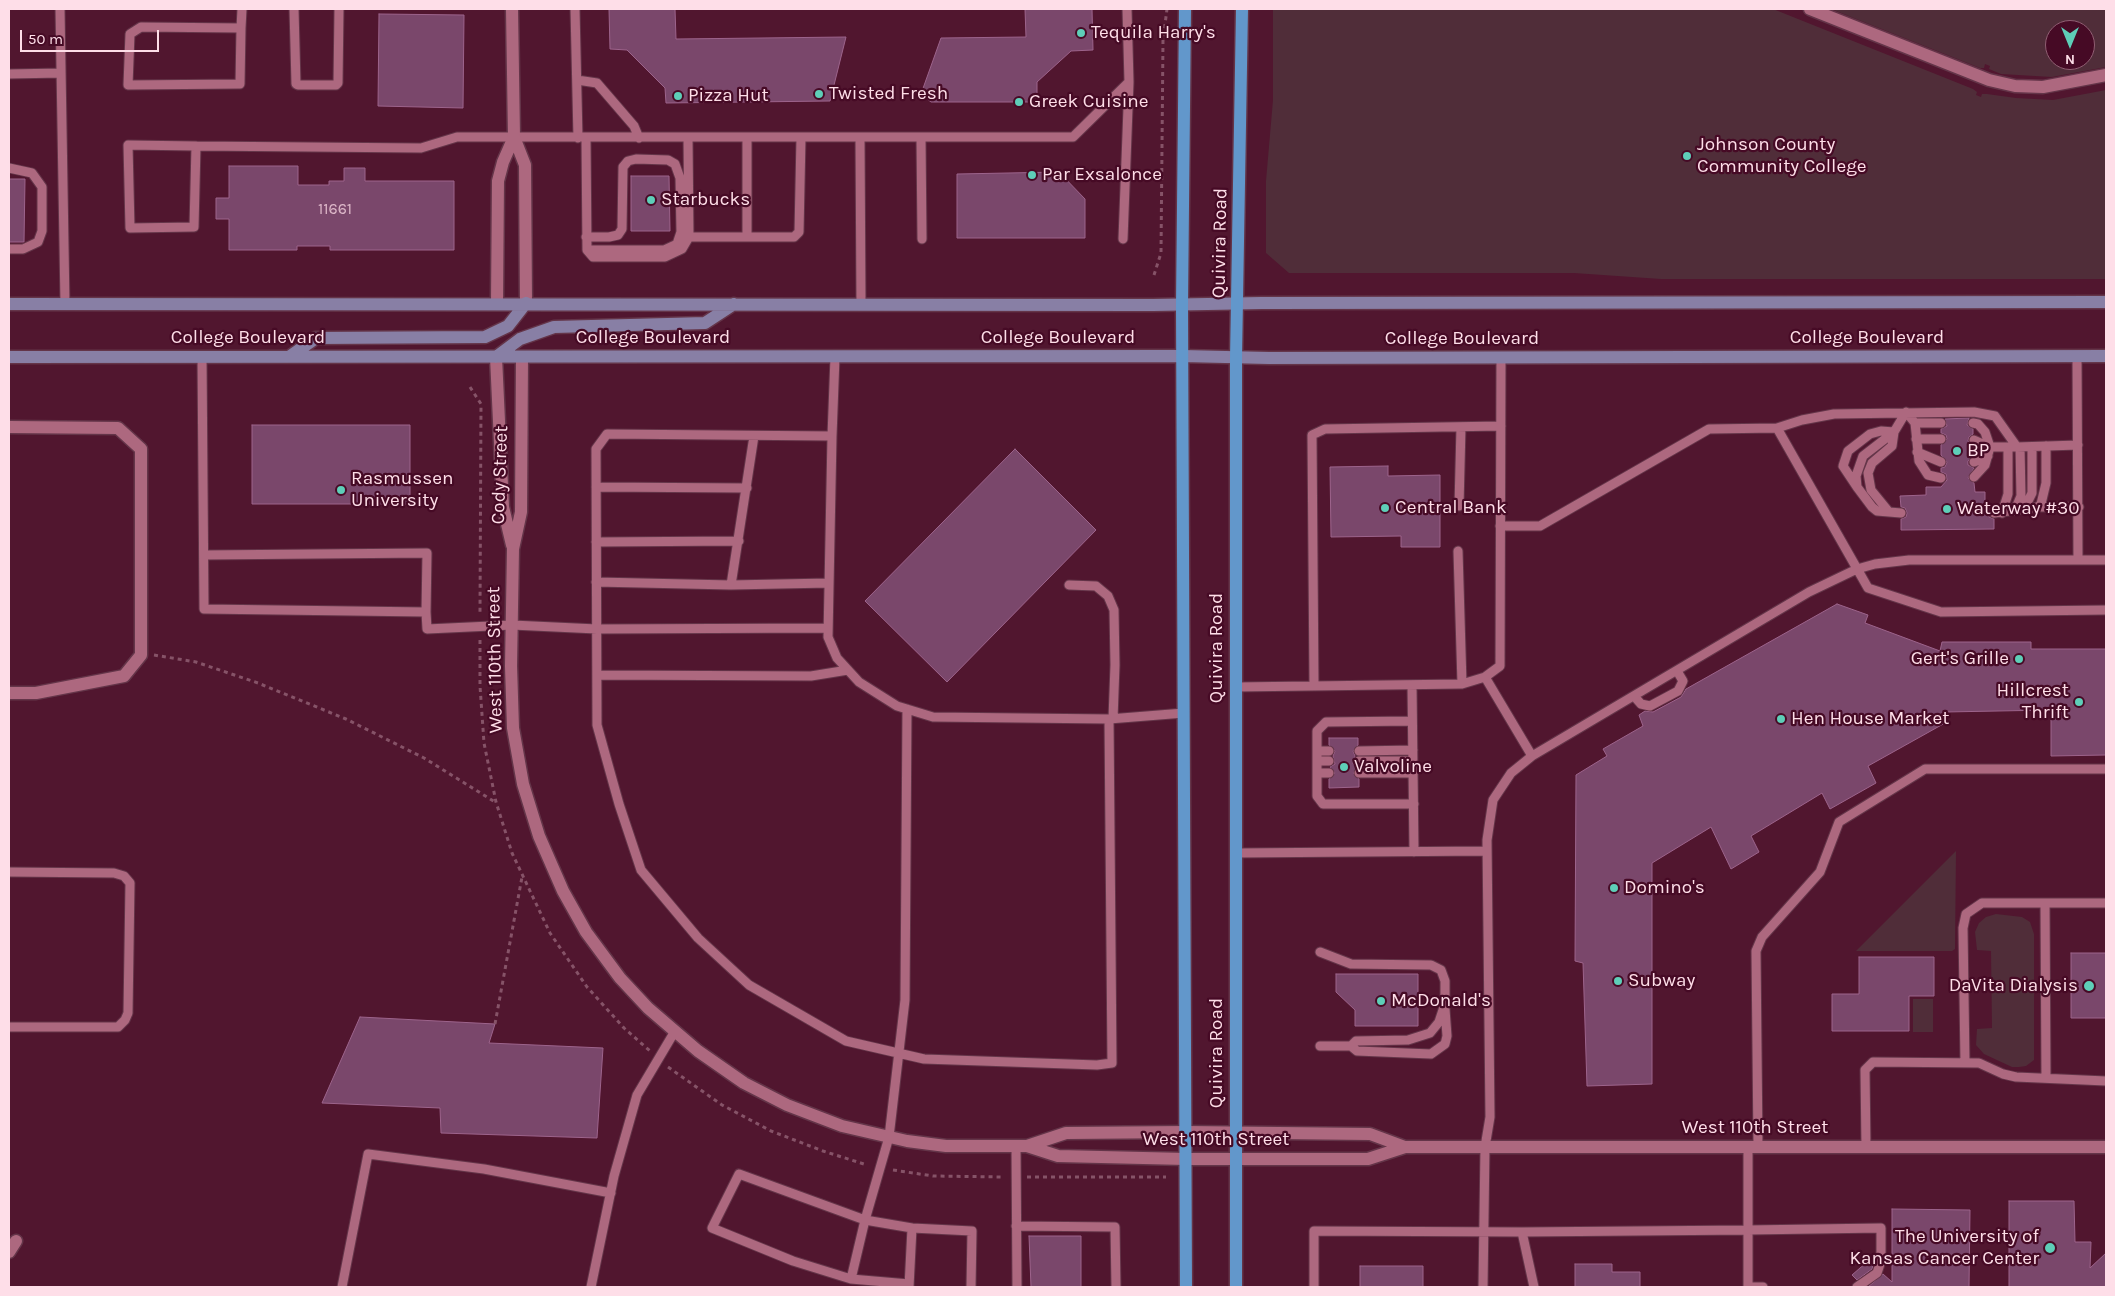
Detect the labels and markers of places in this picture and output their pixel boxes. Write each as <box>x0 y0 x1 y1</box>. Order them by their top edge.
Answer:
place label: Tequila Harry's <box>1091 22 1216 44</box>
marker: Tequila Harry's <box>1075 27 1087 39</box>
place label: Twisted Fresh <box>829 83 948 105</box>
place label: Pizza Hut <box>688 85 769 107</box>
marker: Twisted Fresh <box>813 88 825 100</box>
marker: Pizza Hut <box>672 90 684 102</box>
place label: Greek Cuisine <box>1029 91 1149 113</box>
marker: Greek Cuisine <box>1013 96 1025 108</box>
place label: Johnson County Community College <box>1697 134 1867 178</box>
marker: Johnson County Community College <box>1681 150 1693 162</box>
place label: Par Exsalonce <box>1042 164 1162 186</box>
marker: Par Exsalonce <box>1026 169 1038 181</box>
place label: Starbucks <box>661 189 750 211</box>
marker: Starbucks <box>645 194 657 206</box>
place label: BP <box>1967 440 1989 462</box>
marker: BP <box>1951 445 1963 457</box>
place label: Rasmussen University <box>351 468 454 512</box>
marker: Rasmussen University <box>335 484 347 496</box>
place label: Central Bank <box>1395 497 1507 519</box>
place label: Waterway #30 <box>1957 498 2080 520</box>
marker: Central Bank <box>1379 502 1391 514</box>
marker: Waterway #30 <box>1941 503 1953 515</box>
place label: Gert's Grille <box>1911 648 2009 670</box>
marker: Gert's Grille <box>2013 653 2025 665</box>
place label: Hillcrest Thrift <box>1996 680 2069 724</box>
marker: Hillcrest Thrift <box>2073 696 2085 708</box>
place label: Hen House Market <box>1791 708 1949 730</box>
marker: Hen House Market <box>1775 713 1787 725</box>
place label: Valvoline <box>1354 756 1432 778</box>
marker: Valvoline <box>1338 761 1350 773</box>
place label: Domino's <box>1624 877 1705 899</box>
marker: Domino's <box>1608 882 1620 894</box>
place label: Subway <box>1628 970 1695 992</box>
marker: Subway <box>1612 975 1624 987</box>
place label: DaVita Dialysis <box>1949 975 2078 997</box>
marker: DaVita Dialysis <box>2082 979 2096 993</box>
place label: McDonald's <box>1391 990 1491 1012</box>
marker: McDonald's <box>1375 995 1387 1007</box>
place label: The University of Kansas Cancer Center <box>1849 1226 2039 1270</box>
marker: The University of Kansas Cancer Center <box>2043 1241 2057 1255</box>

